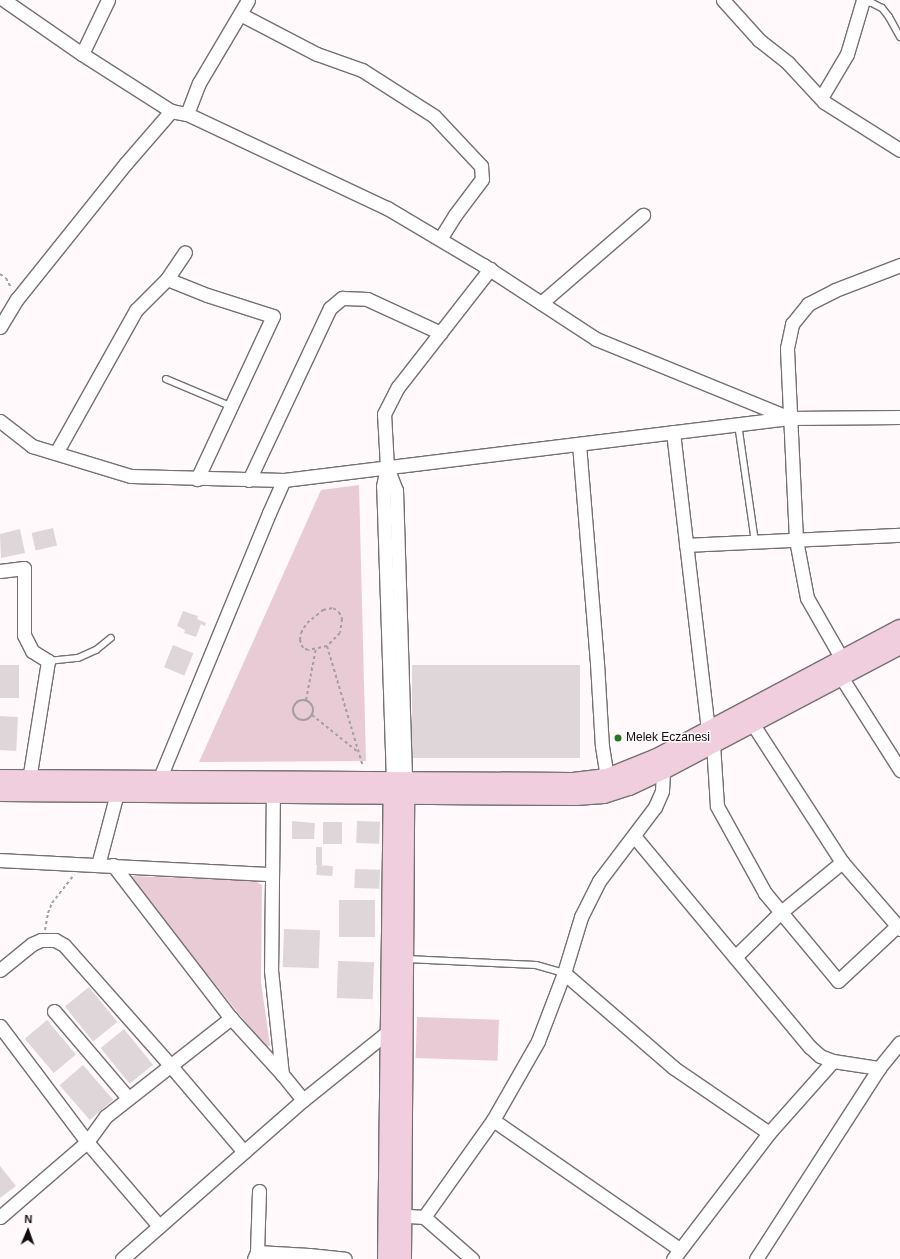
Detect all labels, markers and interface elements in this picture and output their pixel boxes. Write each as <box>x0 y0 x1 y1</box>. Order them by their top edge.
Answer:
place label: Melek Eczanesi <box>626 731 710 745</box>
marker: Melek Eczanesi <box>613 733 623 743</box>
north arrow <box>8 1211 48 1251</box>
text: N <box>24 1213 33 1225</box>

